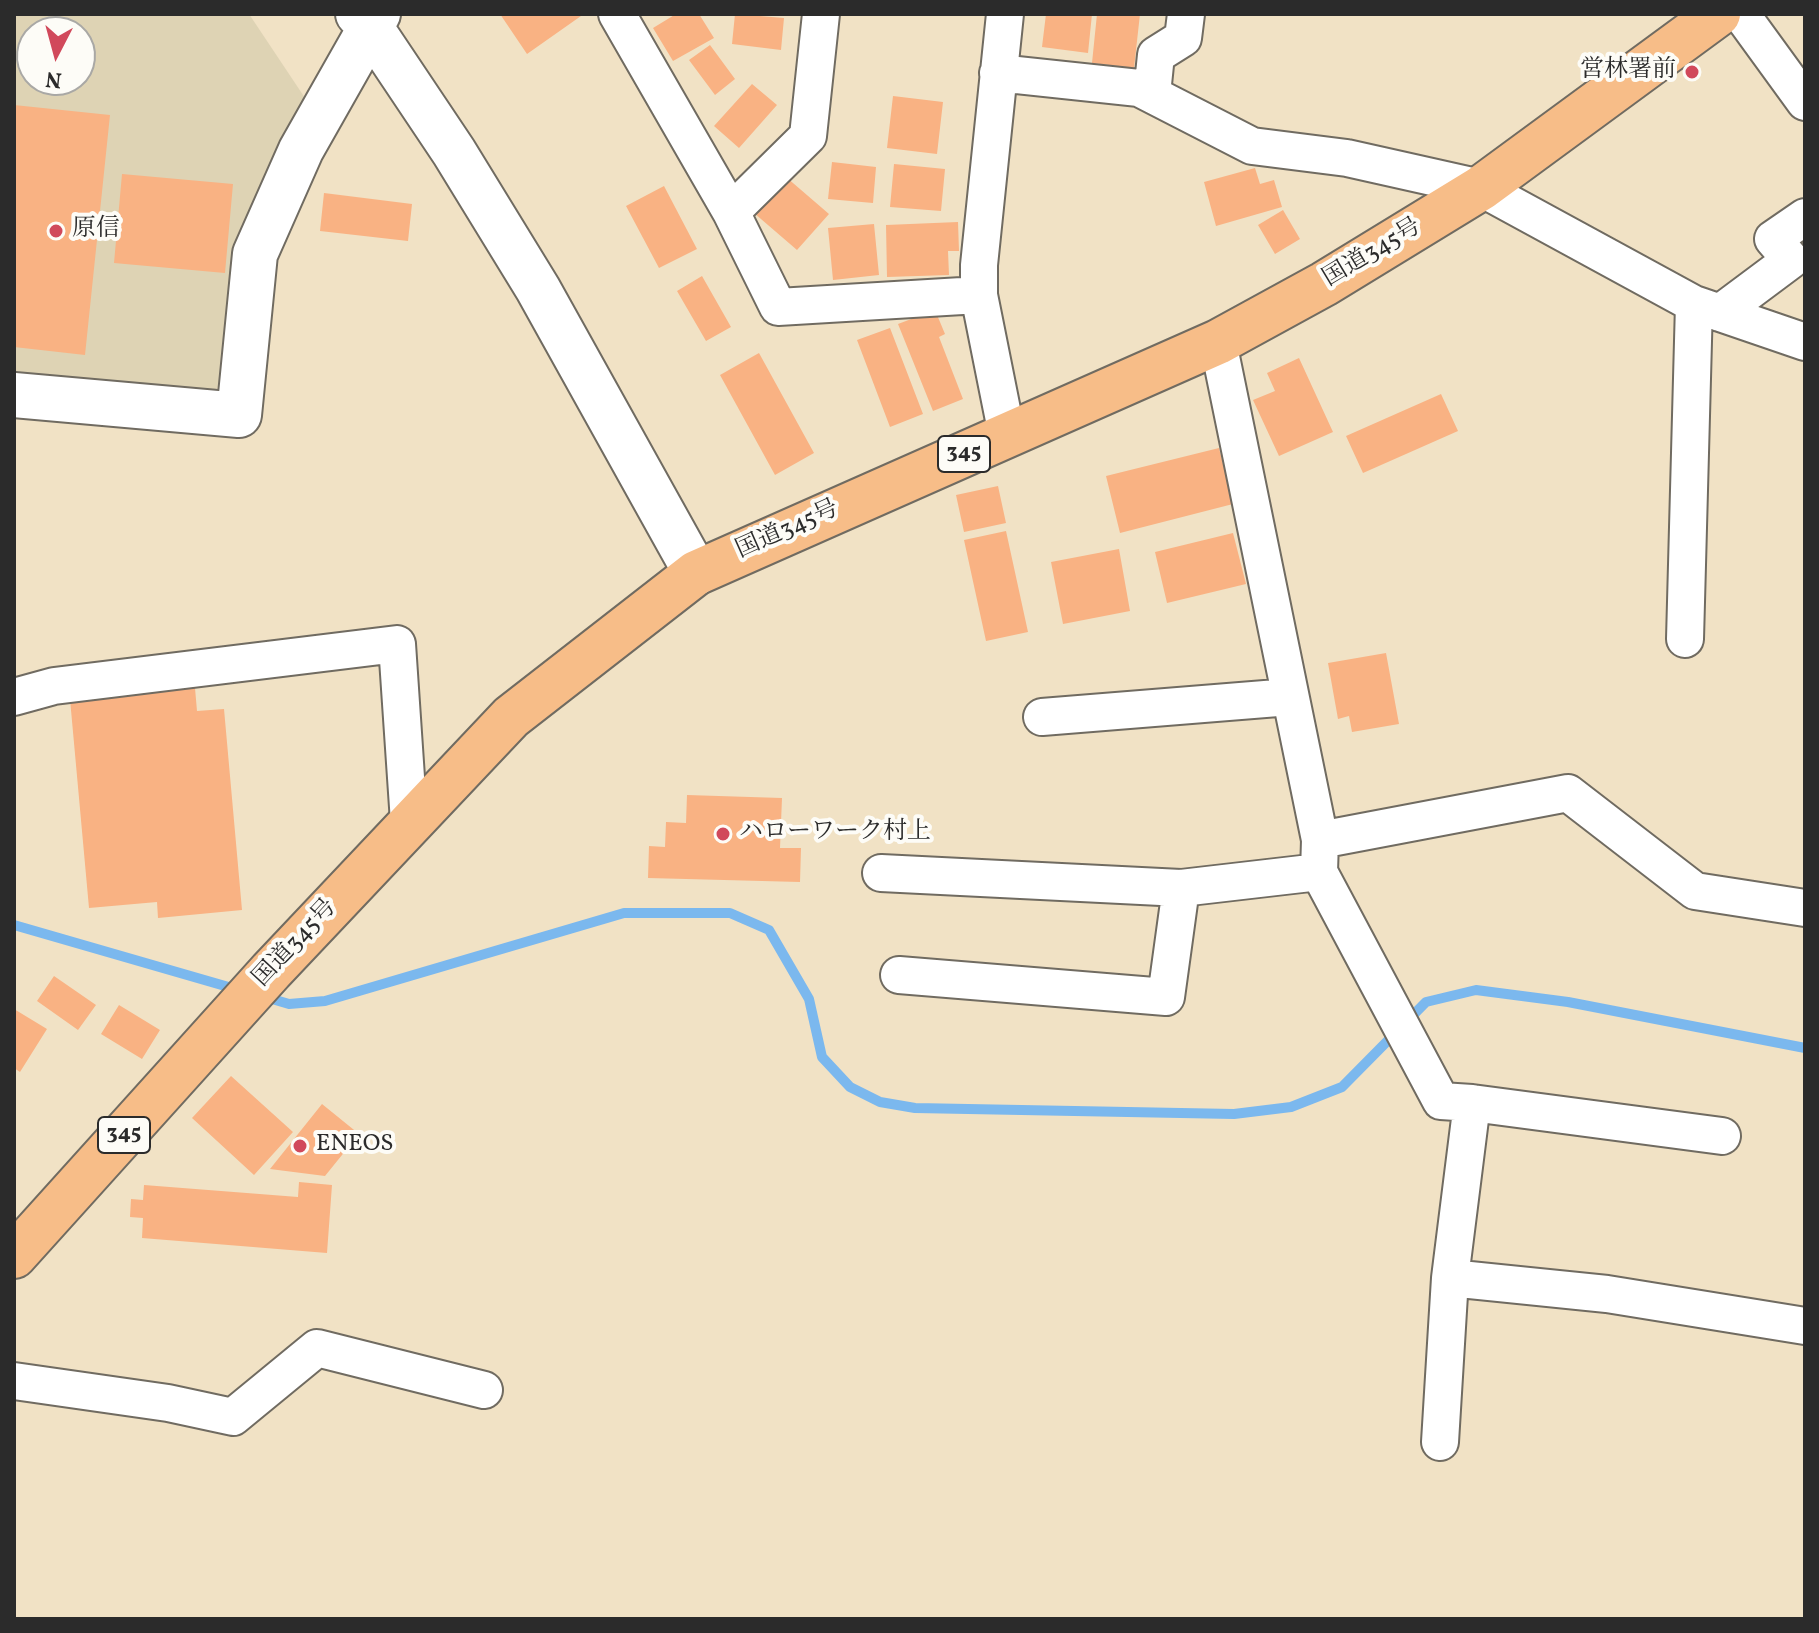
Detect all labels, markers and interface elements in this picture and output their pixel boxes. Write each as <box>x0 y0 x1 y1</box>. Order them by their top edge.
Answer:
north arrow <box>16 16 96 96</box>
place label: 営林署前 <box>1580 58 1676 86</box>
text: N <box>44 62 63 95</box>
marker: 営林署前 <box>1683 63 1701 81</box>
street label: 国道345号 <box>1319 213 1427 295</box>
place label: 原信 <box>72 217 120 245</box>
marker: 原信 <box>47 222 65 240</box>
road number: 345 <box>938 436 990 472</box>
street label: 国道345号 <box>732 496 844 566</box>
place label: ハローワーク村上 <box>739 820 931 848</box>
marker: ハローワーク村上 <box>714 825 732 843</box>
street label: 国道345号 <box>248 894 344 994</box>
road number: 345 <box>98 1117 150 1153</box>
place label: ENEOS <box>316 1132 393 1160</box>
marker: ENEOS <box>291 1137 309 1155</box>

